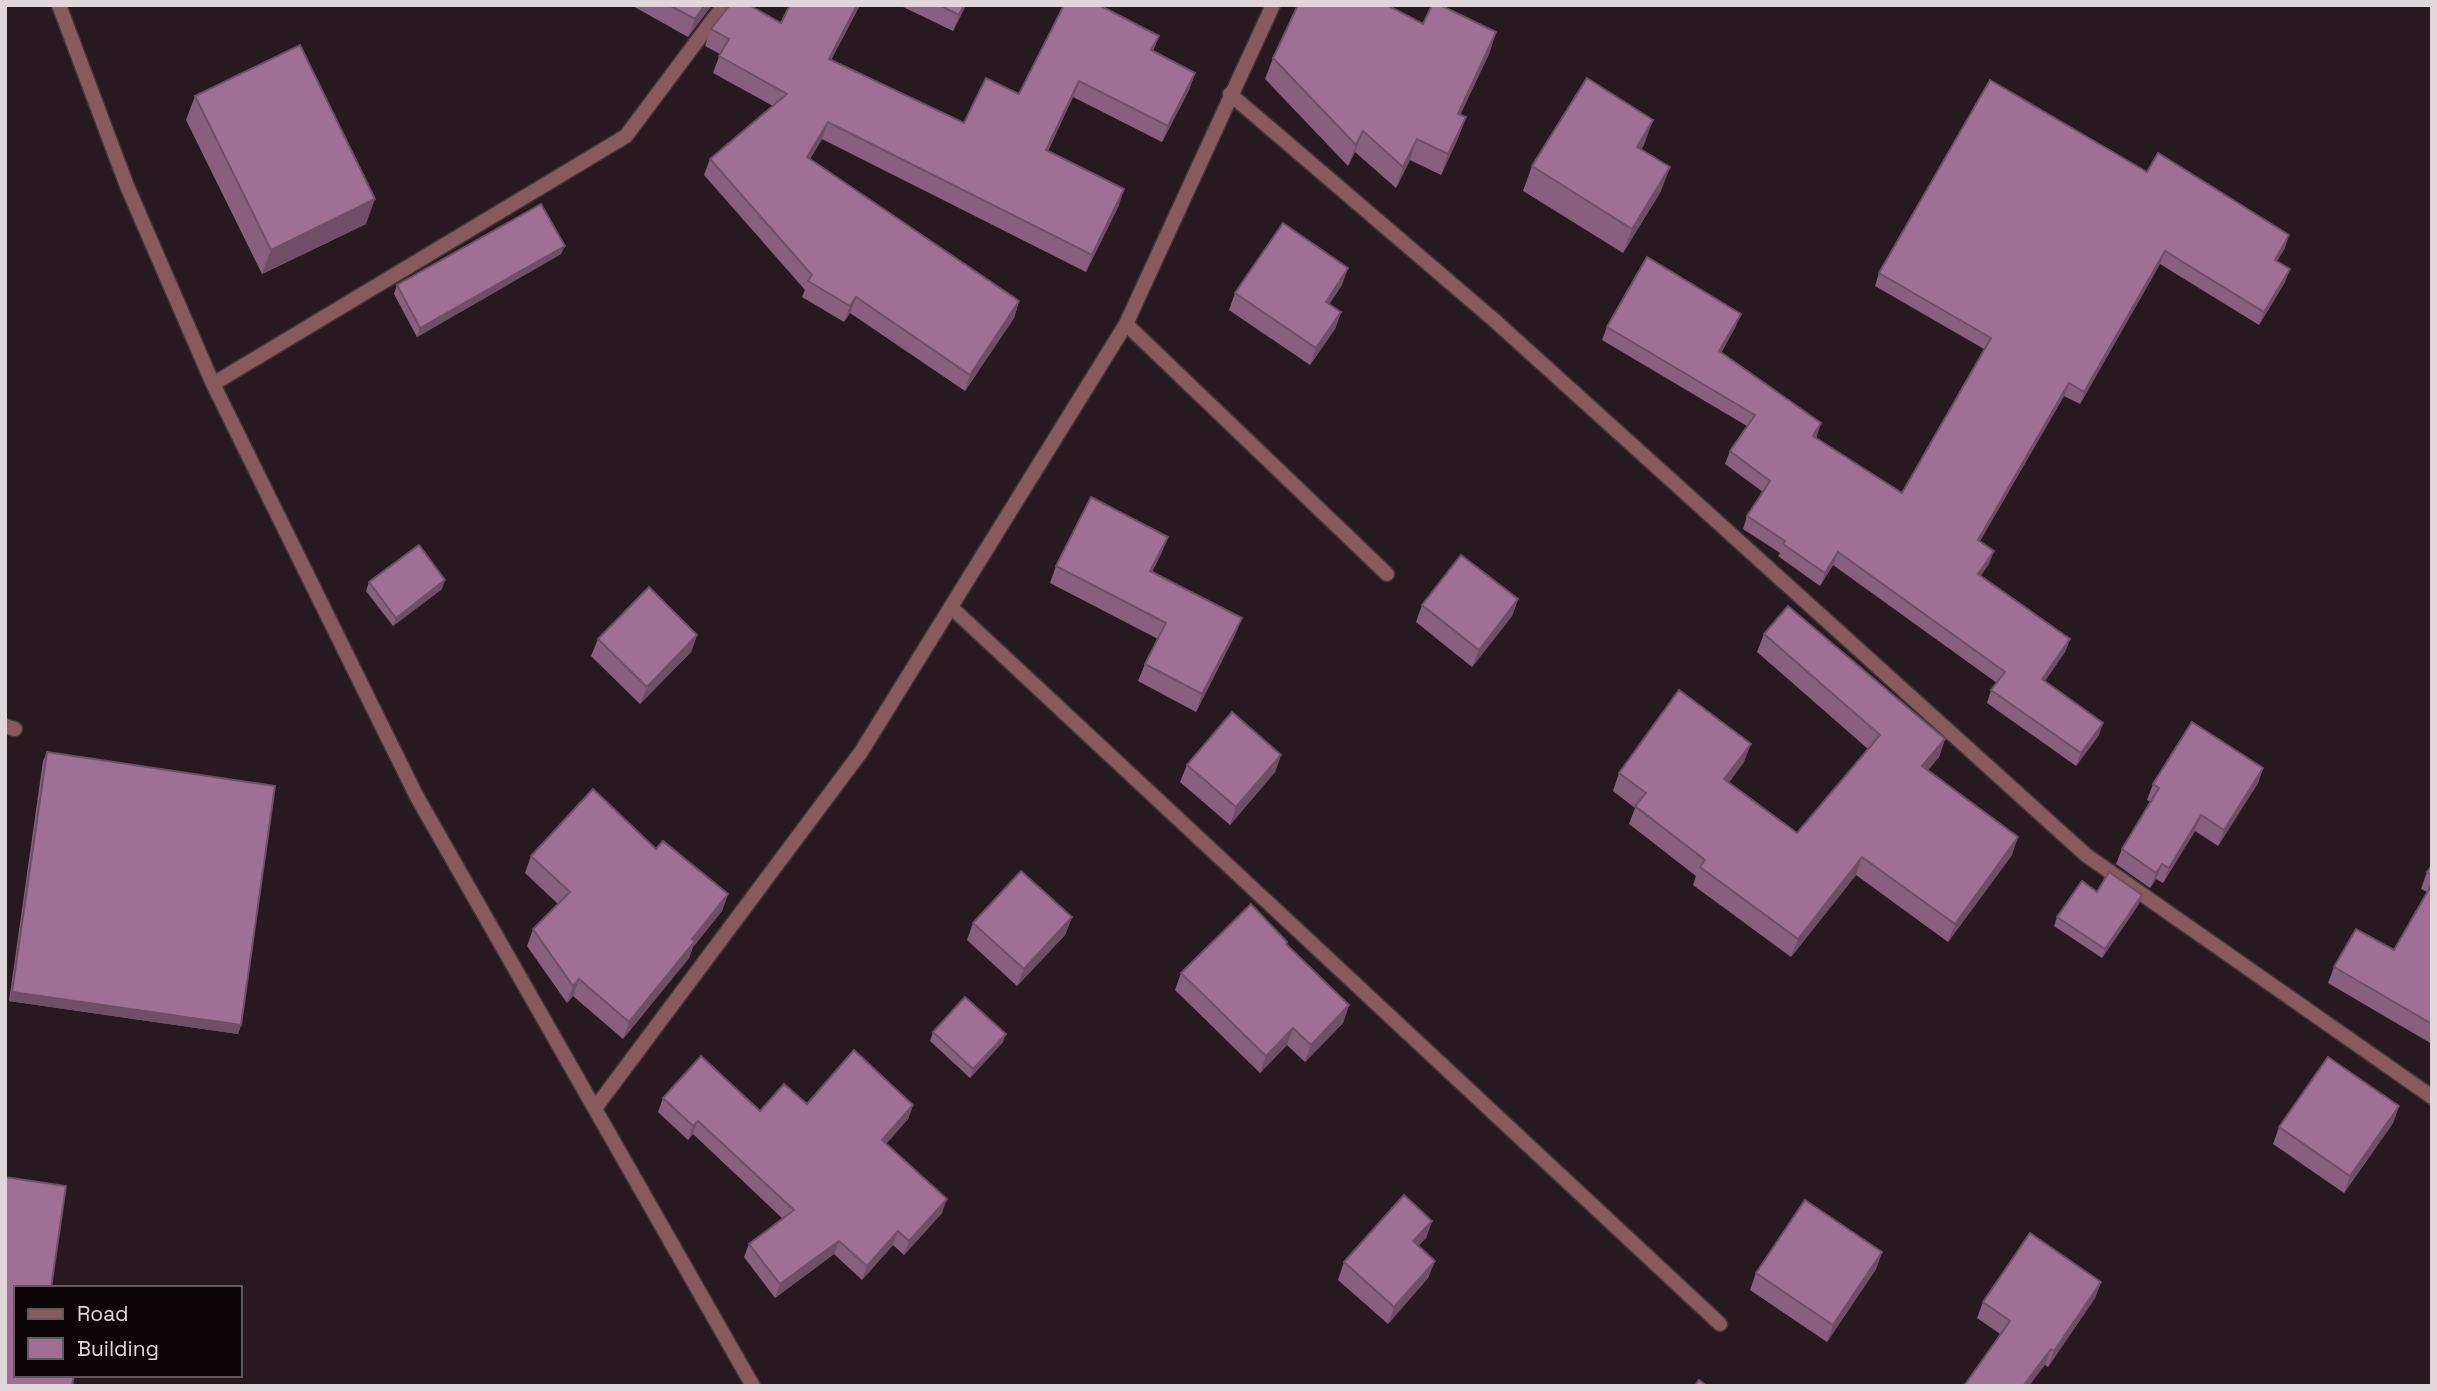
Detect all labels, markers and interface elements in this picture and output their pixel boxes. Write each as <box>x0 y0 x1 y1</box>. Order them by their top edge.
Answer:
legend <box>14 1286 242 1377</box>
text: Road <box>77 1300 129 1327</box>
text: Building <box>77 1335 159 1362</box>

